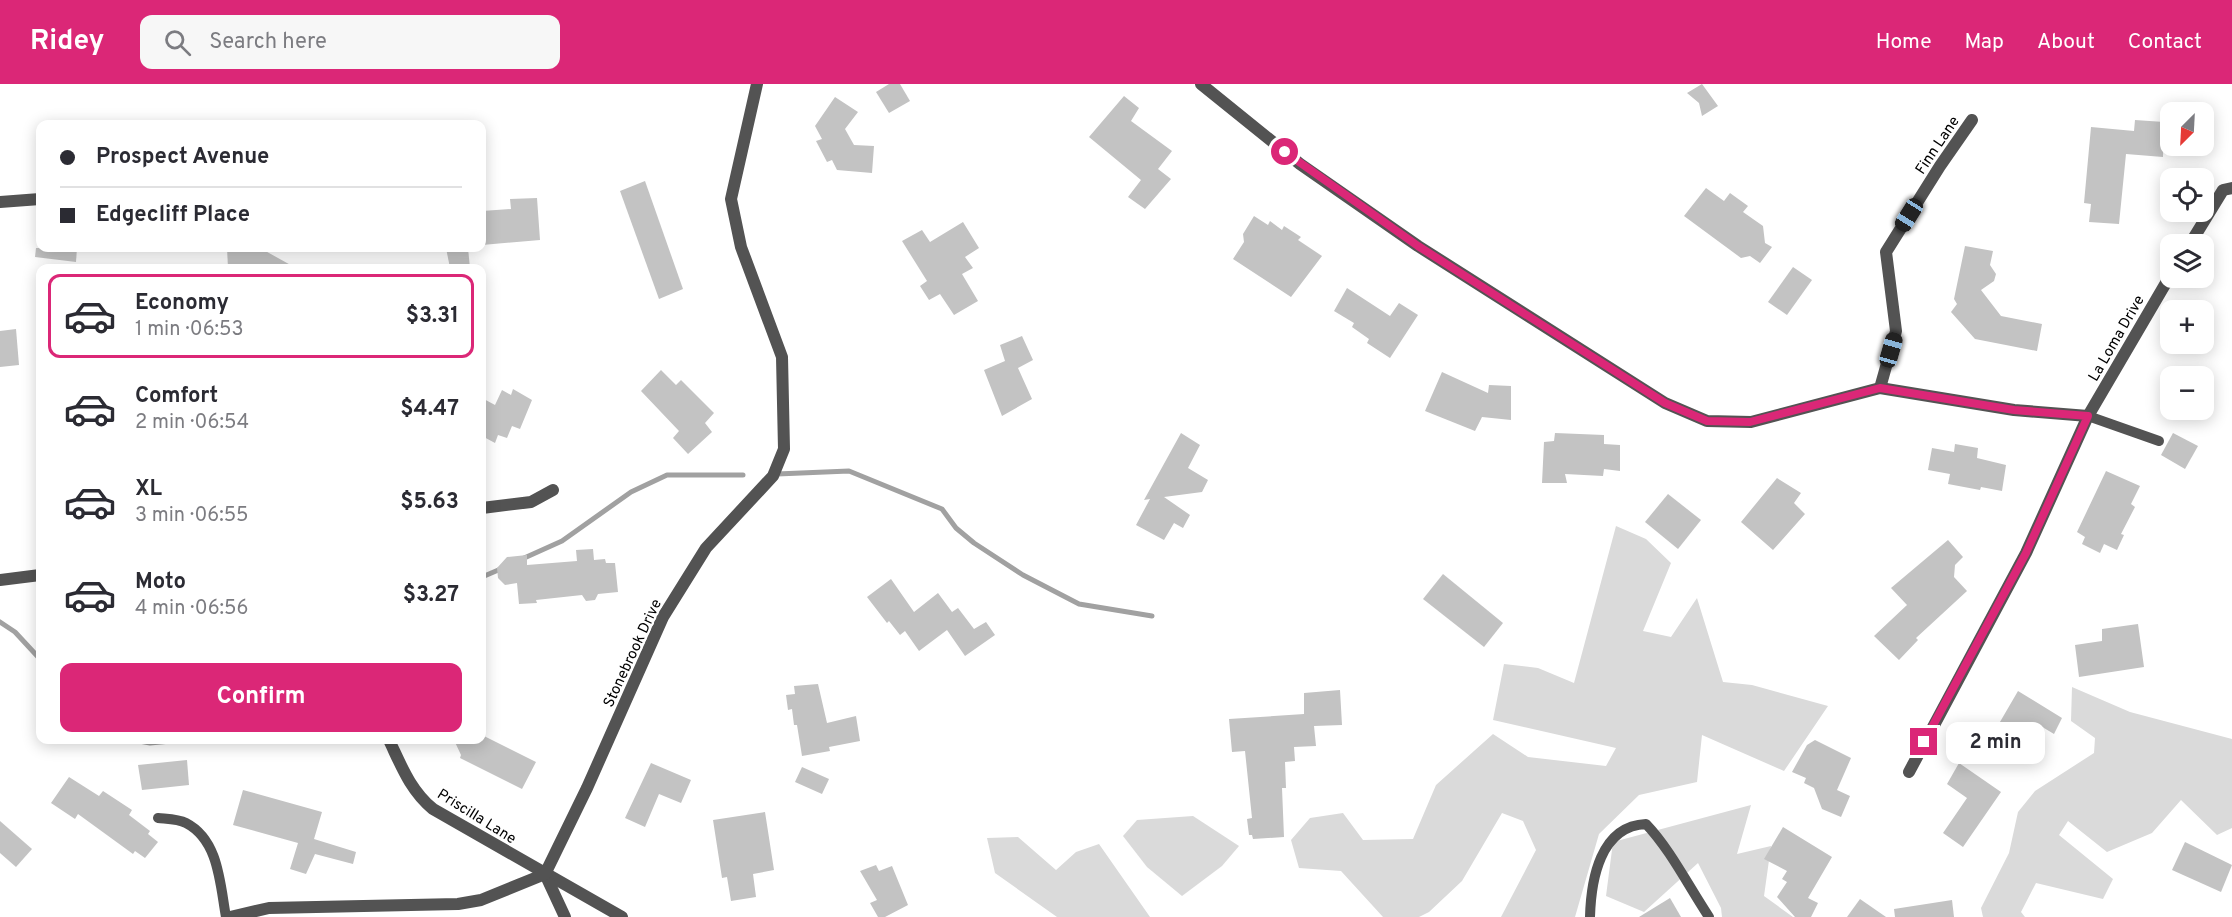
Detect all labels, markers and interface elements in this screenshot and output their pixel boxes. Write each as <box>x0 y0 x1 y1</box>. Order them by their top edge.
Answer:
search box <box>140 15 560 69</box>
text: Ridey <box>30 24 104 60</box>
icon: search <box>161 26 194 59</box>
text: Search here <box>209 29 327 56</box>
text: Home <box>1876 29 1932 56</box>
text: Map <box>1965 29 2004 56</box>
text: About <box>2037 29 2095 56</box>
text: Contact <box>2128 29 2202 56</box>
north arrow <box>2160 102 2214 156</box>
map controls <box>2160 102 2214 420</box>
street label: Finn Lane <box>1912 113 1965 179</box>
route start <box>1271 138 1298 165</box>
text: Prospect Avenue <box>96 144 269 171</box>
button: locate <box>2160 168 2214 222</box>
car <box>1892 195 1926 235</box>
text: Edgecliff Place <box>96 202 250 229</box>
button: layers <box>2160 234 2214 288</box>
icon: car <box>63 289 117 343</box>
text: Economy <box>135 290 229 317</box>
street label: La Loma Drive <box>2085 292 2150 385</box>
button: + <box>2160 300 2214 354</box>
text: $3.31 <box>406 303 459 330</box>
text: 1 min · 06:53 <box>135 317 244 343</box>
car <box>1877 330 1905 370</box>
button: − <box>2160 366 2214 420</box>
icon: car <box>63 382 117 436</box>
text: Comfort <box>135 383 218 410</box>
text: $4.47 <box>400 396 459 423</box>
text: 2 min · 06:54 <box>135 410 249 436</box>
icon: car <box>63 475 117 529</box>
text: XL <box>135 476 162 503</box>
text: $5.63 <box>400 489 459 516</box>
text: 3 min · 06:55 <box>135 503 249 529</box>
icon: car <box>63 568 117 622</box>
text: Moto <box>135 569 186 596</box>
text: $3.27 <box>403 582 459 609</box>
text: 4 min · 06:56 <box>135 596 248 622</box>
street label: Stonebrook Drive <box>600 597 667 711</box>
button: Confirm <box>60 663 462 732</box>
callout: 2 min <box>1945 721 2044 763</box>
route end <box>1910 728 1937 755</box>
text: 2 min <box>1969 730 2022 756</box>
street label: Priscilla Lane <box>433 785 519 849</box>

